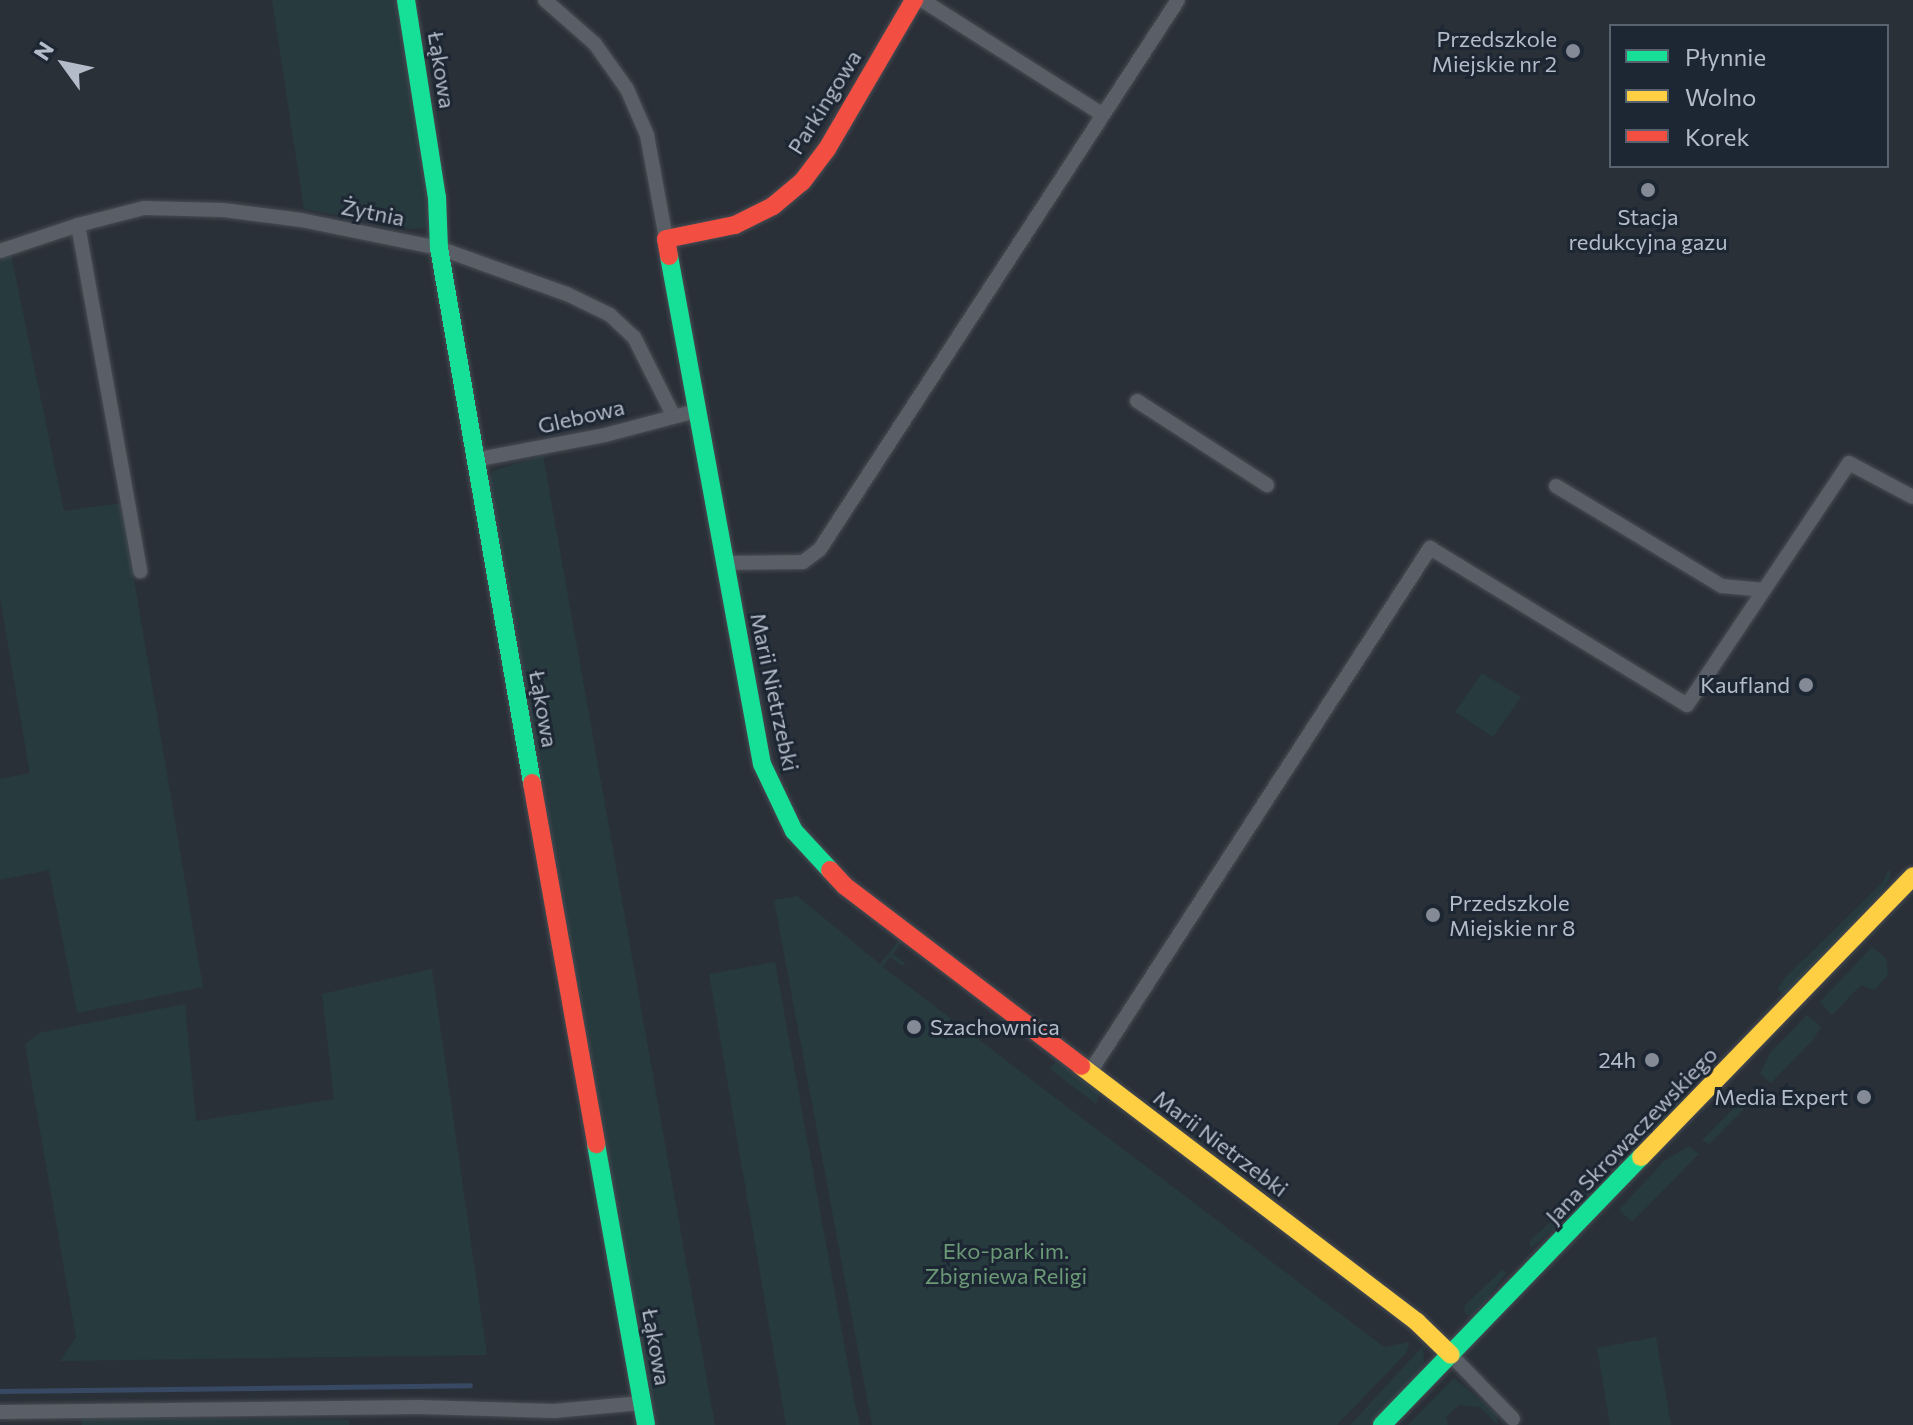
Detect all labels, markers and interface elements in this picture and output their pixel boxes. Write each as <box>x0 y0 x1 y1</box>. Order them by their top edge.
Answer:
north arrow <box>24 24 104 104</box>
legend <box>1609 24 1889 168</box>
place label: Przedszkole Miejskie nr 2 <box>1432 25 1557 76</box>
street label: Łąkowa <box>423 30 461 110</box>
text: N <box>28 36 59 65</box>
marker: Przedszkole Miejskie nr 2 <box>1564 42 1582 60</box>
text: Płynnie <box>1685 42 1766 71</box>
street label: Parkingowa <box>782 45 866 159</box>
text: Wolno <box>1685 82 1756 111</box>
text: Korek <box>1685 122 1749 151</box>
marker: Stacja redukcyjna gazu <box>1639 181 1657 199</box>
street label: Żytnia <box>339 193 407 231</box>
place label: Stacja redukcyjna gazu <box>1568 203 1728 254</box>
street label: Glebowa <box>535 393 627 439</box>
street label: Marii Nietrzebki <box>745 610 805 774</box>
street label: Łąkowa <box>524 669 564 749</box>
place label: Kaufland <box>1700 672 1790 698</box>
marker: Kaufland <box>1797 676 1815 694</box>
place label: Przedszkole Miejskie nr 8 <box>1449 889 1575 940</box>
marker: Przedszkole Miejskie nr 8 <box>1424 906 1442 924</box>
place label: Szachownica <box>930 1014 1060 1040</box>
marker: Szachownica <box>905 1018 923 1036</box>
street label: Jana Skrowaczewskiego <box>1540 1041 1722 1229</box>
place label: 24h <box>1598 1047 1636 1073</box>
marker: 24h <box>1643 1051 1661 1069</box>
street label: Marii Nietrzebki <box>1149 1084 1293 1202</box>
place label: Media Expert <box>1714 1084 1848 1110</box>
marker: Media Expert <box>1855 1088 1873 1106</box>
park label: Eko-park im. Zbigniewa Religi <box>925 1237 1087 1288</box>
street label: Łąkowa <box>637 1307 677 1387</box>

